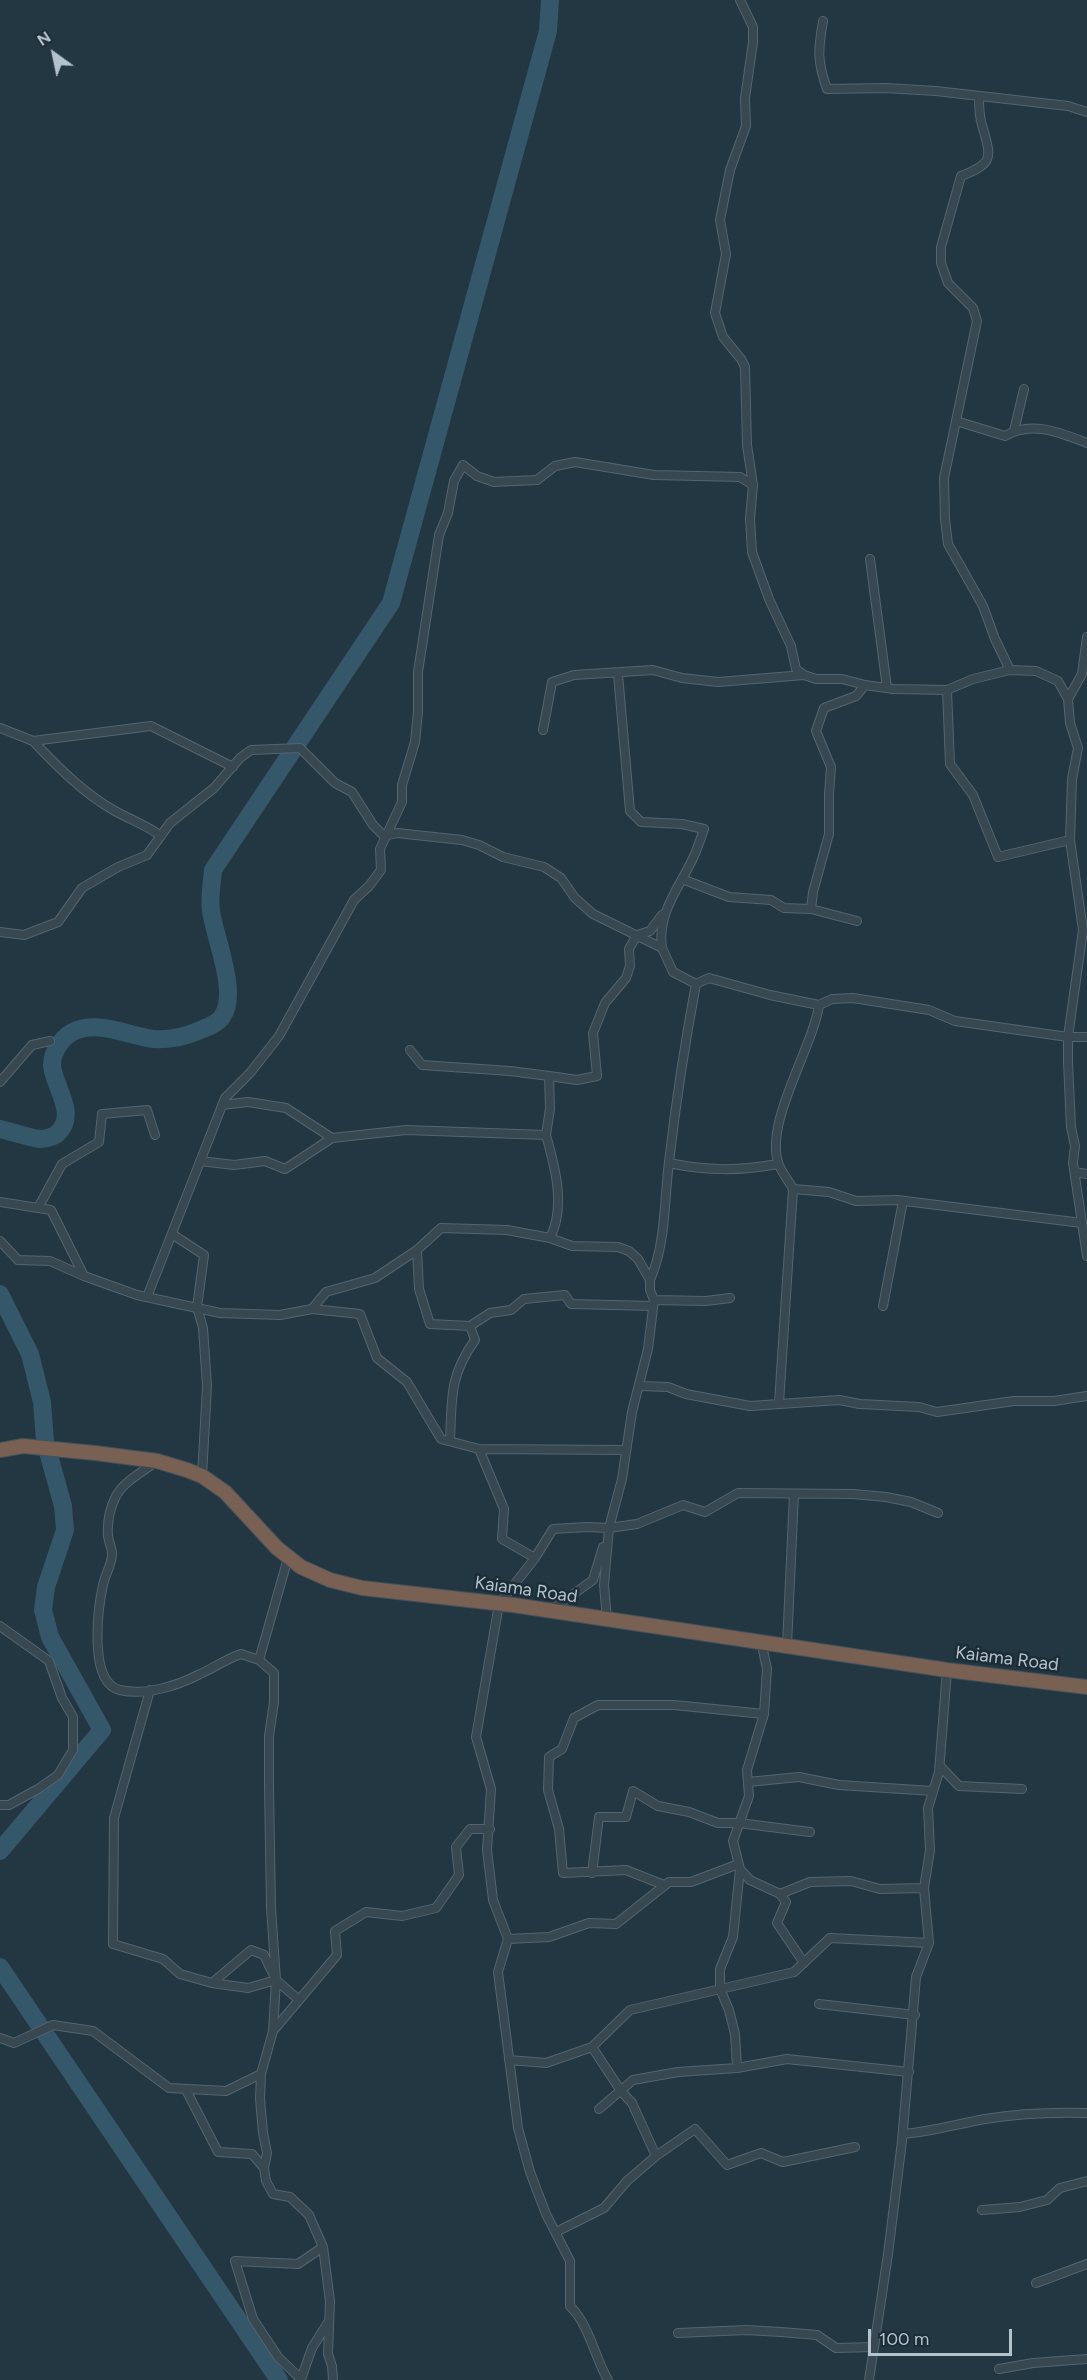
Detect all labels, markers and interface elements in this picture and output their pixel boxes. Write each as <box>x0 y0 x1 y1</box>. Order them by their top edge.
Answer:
north arrow <box>24 24 84 84</box>
text: N <box>34 27 54 50</box>
street label: Kaiama Road <box>473 1572 579 1608</box>
street label: Kaiama Road <box>954 1642 1060 1676</box>
scale bar <box>871 2317 1015 2355</box>
text: 100 m <box>879 2328 929 2350</box>

